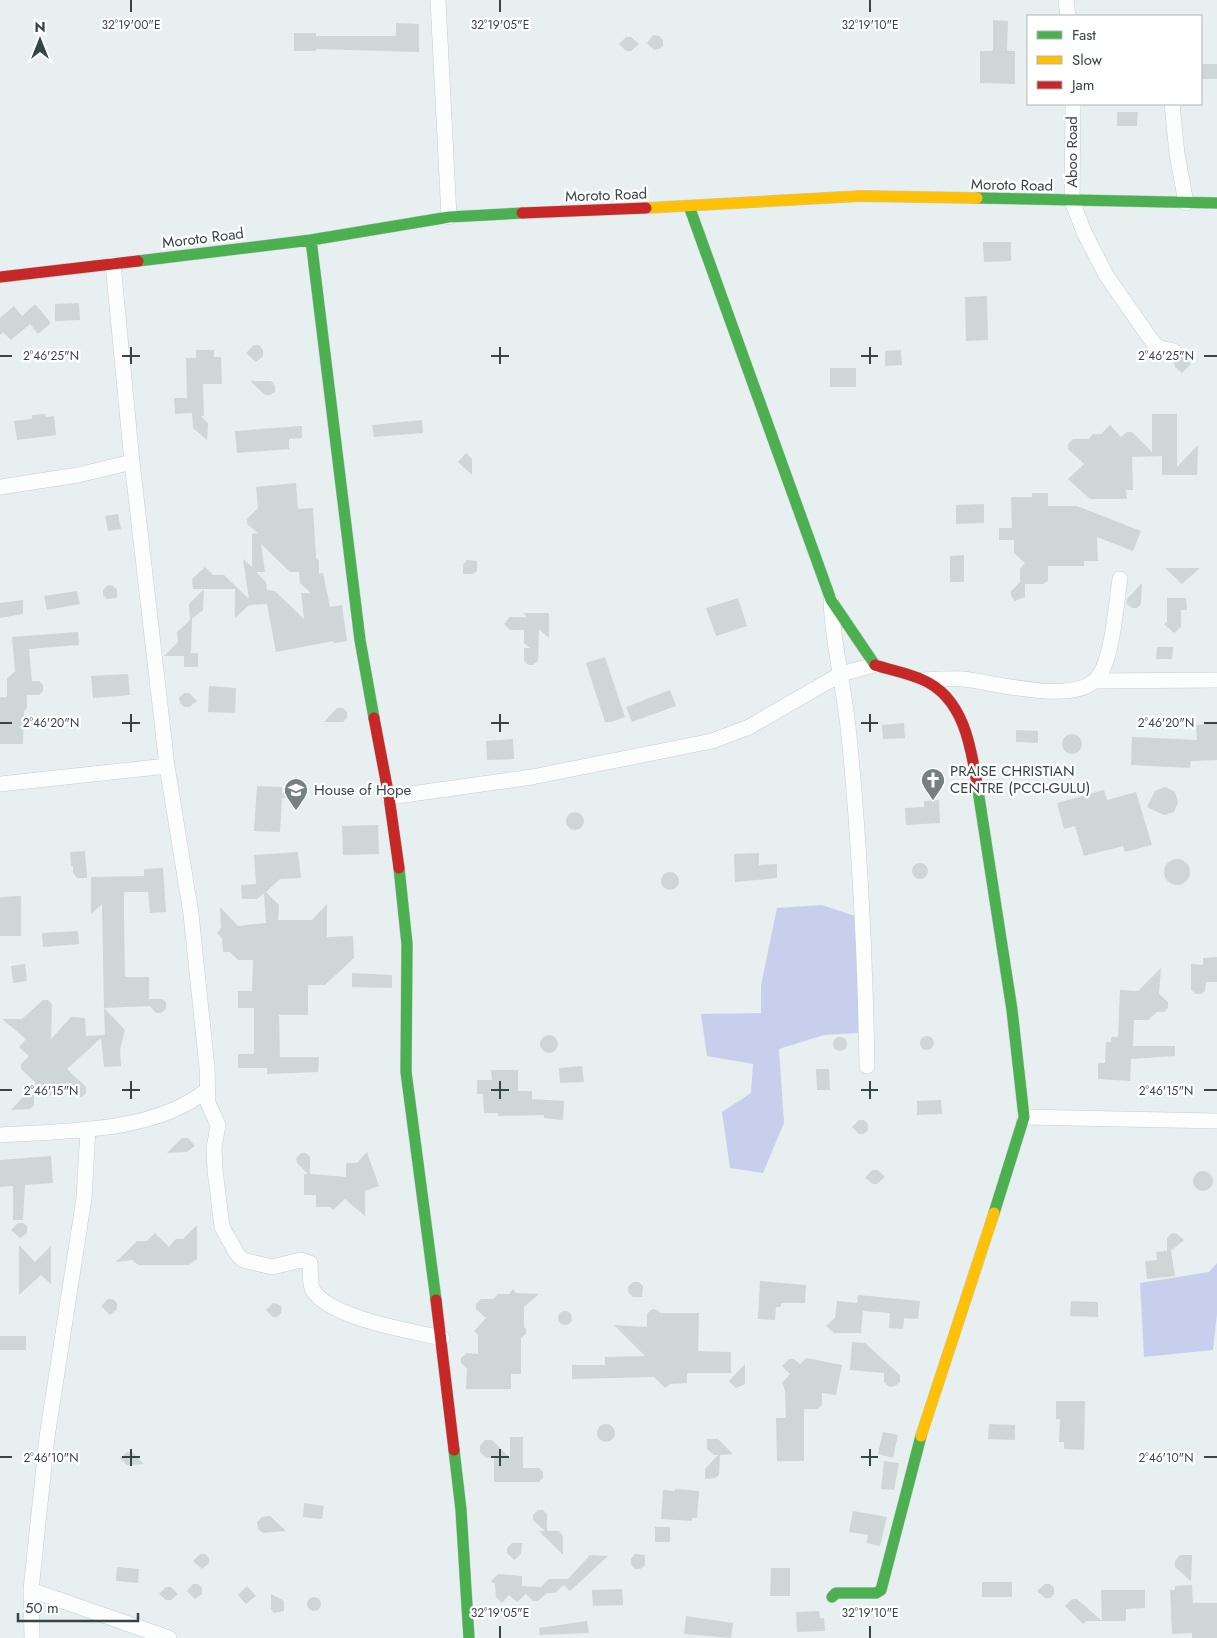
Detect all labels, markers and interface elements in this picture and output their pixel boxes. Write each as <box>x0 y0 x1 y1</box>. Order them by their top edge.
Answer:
north arrow <box>15 15 65 65</box>
legend <box>1027 15 1202 105</box>
text: 32°19'00"E <box>101 16 161 34</box>
text: 32°19'05"E <box>471 16 529 34</box>
text: 32°19'10"E <box>841 16 899 34</box>
text: N <box>34 17 46 37</box>
text: Fast <box>1072 24 1096 46</box>
text: Slow <box>1072 49 1103 71</box>
text: Jam <box>1070 74 1095 96</box>
street label: Aboo Road <box>1061 116 1083 188</box>
street label: Moroto Road <box>971 173 1053 197</box>
street label: Moroto Road <box>565 183 647 207</box>
street label: Moroto Road <box>161 222 245 254</box>
text: 2°46'25"N <box>23 347 79 365</box>
text: 2°46'25"N <box>1138 347 1194 365</box>
text: 2°46'20"N <box>23 714 79 732</box>
text: 2°46'20"N <box>1138 714 1194 732</box>
place label: PRAISE CHRISTIAN CENTRE (PCCI-GULU) <box>950 760 1090 799</box>
church icon: PRAISE CHRISTIAN CENTRE (PCCI-GULU) <box>920 767 946 801</box>
school or university icon: House of Hope <box>283 777 309 811</box>
place label: House of Hope <box>314 779 412 801</box>
text: 2°46'15"N <box>24 1082 78 1100</box>
text: 2°46'15"N <box>1139 1082 1193 1100</box>
text: 2°46'10"N <box>24 1449 78 1467</box>
text: 2°46'10"N <box>1139 1449 1193 1467</box>
scale bar <box>18 1590 138 1622</box>
text: 50 m <box>25 1597 59 1619</box>
text: 32°19'05"E <box>471 1604 529 1622</box>
text: 32°19'10"E <box>841 1604 899 1622</box>

